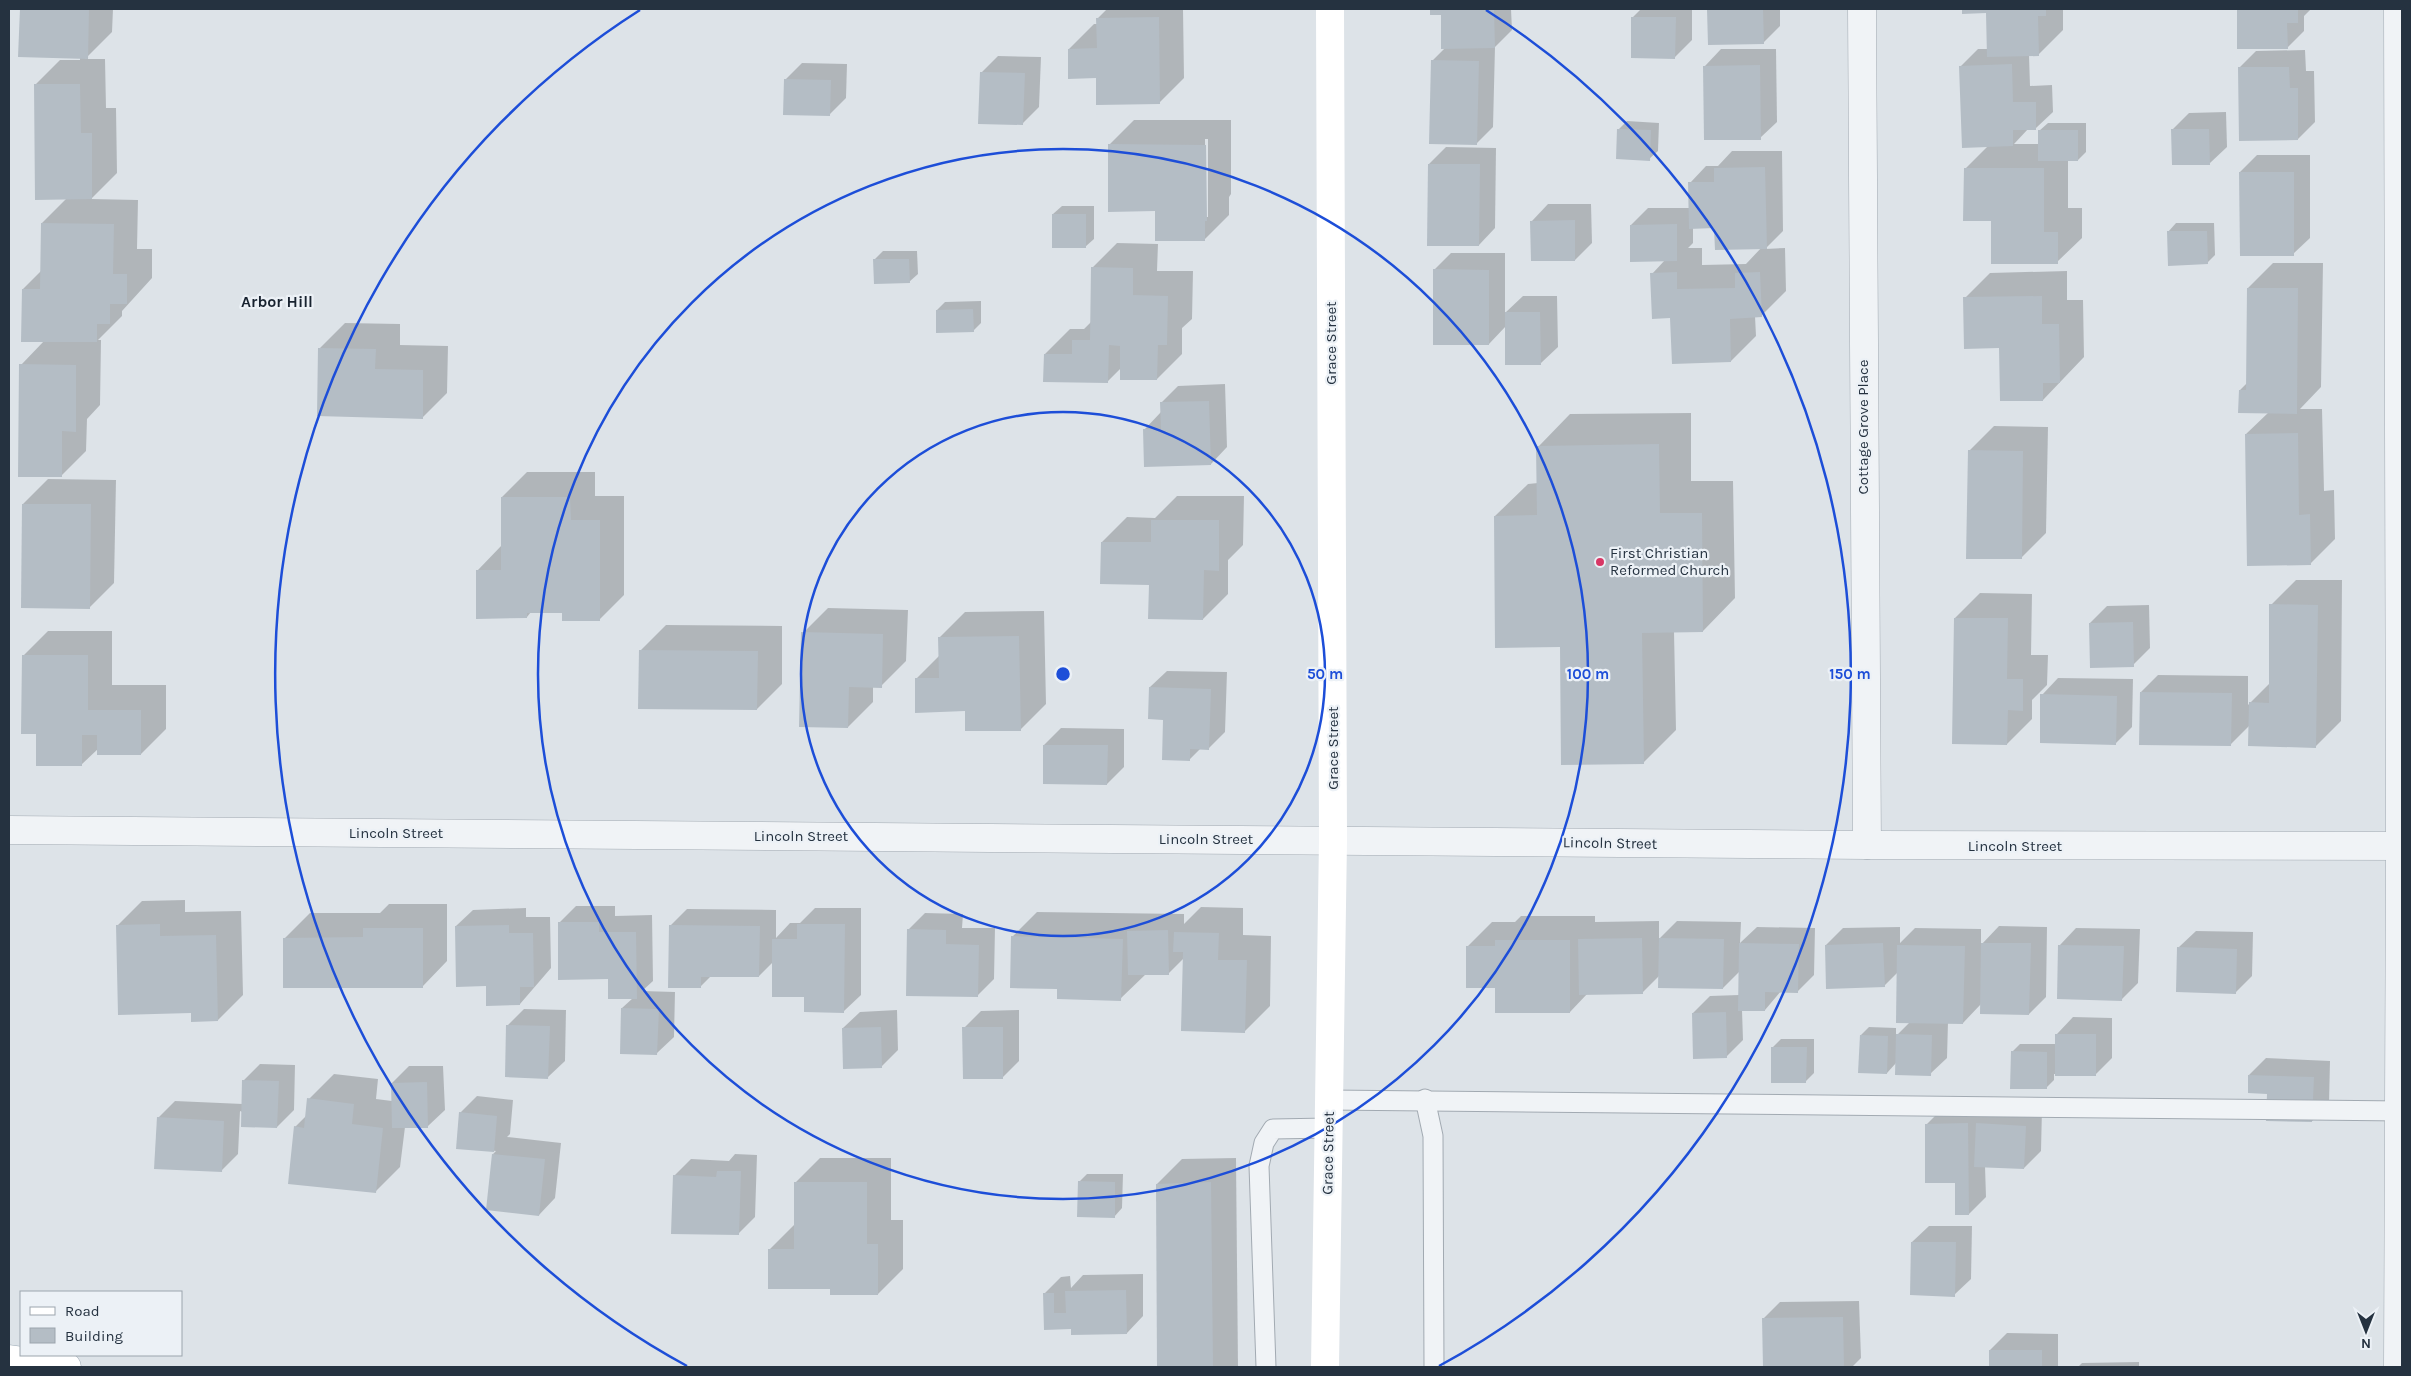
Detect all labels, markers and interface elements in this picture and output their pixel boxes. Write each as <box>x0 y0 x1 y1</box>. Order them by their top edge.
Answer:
district label: Arbor Hill <box>241 292 313 311</box>
street label: Grace Street <box>1322 301 1340 385</box>
street label: Cottage Grove Place <box>1854 360 1872 494</box>
place label: First Christian Reformed Church <box>1610 544 1729 579</box>
marker: First Christian Reformed Church <box>1594 556 1606 568</box>
centre of rings <box>1054 665 1072 683</box>
text: 50 m <box>1307 665 1343 683</box>
text: 100 m <box>1567 665 1609 683</box>
text: 150 m <box>1829 665 1871 683</box>
street label: Grace Street <box>1324 706 1342 790</box>
street label: Lincoln Street <box>349 824 444 842</box>
street label: Lincoln Street <box>754 827 849 845</box>
street label: Lincoln Street <box>1159 830 1254 848</box>
street label: Lincoln Street <box>1563 833 1658 853</box>
street label: Lincoln Street <box>1968 837 2063 855</box>
street label: Grace Street <box>1318 1111 1338 1195</box>
legend <box>20 1291 182 1356</box>
text: Road <box>65 1302 100 1320</box>
north arrow <box>2341 1306 2391 1356</box>
text: Building <box>65 1327 123 1345</box>
text: N <box>2361 1335 2371 1352</box>

